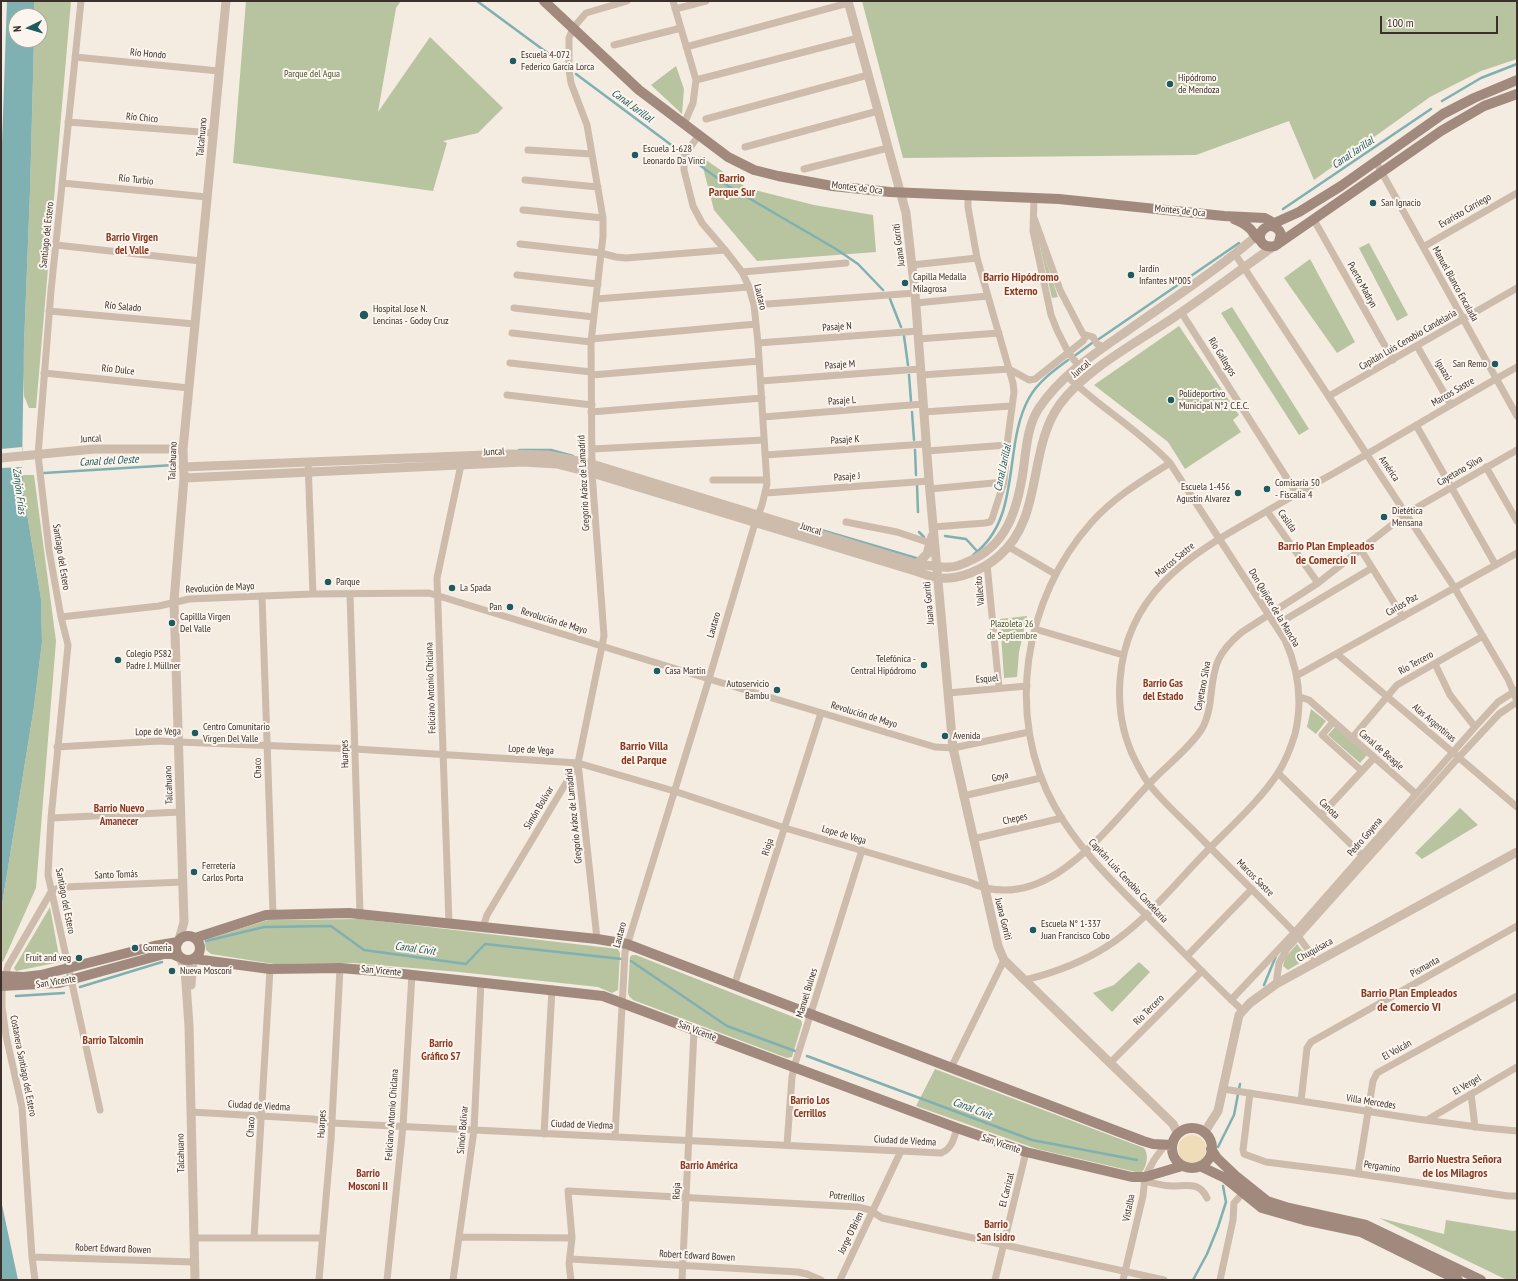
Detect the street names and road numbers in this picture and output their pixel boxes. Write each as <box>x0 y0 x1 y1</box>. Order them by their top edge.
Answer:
street label: Río Hondo <box>129 46 167 62</box>
street label: Río Chico <box>125 111 159 125</box>
street label: Talcahuano <box>194 117 210 157</box>
street label: Río Turbio <box>118 172 154 188</box>
street label: Montes de Oca <box>831 179 883 197</box>
street label: Evaristo Carriego <box>1437 191 1493 231</box>
street label: Santiago del Estero <box>38 201 56 269</box>
street label: Montes de Oca <box>1154 202 1206 220</box>
street label: Juana Gorriti <box>890 223 908 267</box>
street label: Manuel Blanco Encalada <box>1429 244 1481 324</box>
street label: Puerto Madryn <box>1345 260 1379 310</box>
street label: Lautaro <box>751 283 769 311</box>
street label: Río Salado <box>104 299 142 315</box>
street label: Capitán Luis Cenobio Candelaria <box>1357 307 1459 373</box>
street label: Pasaje N <box>822 320 852 334</box>
street label: Río Gallegos <box>1206 336 1238 378</box>
street label: Iguazú <box>1432 357 1454 383</box>
street label: Pasaje M <box>824 358 856 372</box>
street label: Juncal <box>1069 358 1093 380</box>
street label: Río Dulce <box>101 362 135 378</box>
street label: Marcos Sastre <box>1429 375 1477 409</box>
street label: Pasaje L <box>828 394 856 408</box>
street label: Juncal <box>80 432 102 446</box>
street label: Pasaje K <box>830 433 860 447</box>
street label: Gregorio Aráoz de Lamadrid <box>576 435 592 531</box>
street label: Talcahuano <box>166 441 180 481</box>
street label: Juncal <box>483 445 505 459</box>
street label: Cayetano Silva <box>1435 453 1485 489</box>
street label: América <box>1376 454 1402 484</box>
street label: Pasaje J <box>833 470 861 484</box>
street label: Casilda <box>1275 507 1299 535</box>
street label: Juncal <box>799 520 823 538</box>
street label: Santiago del Estero <box>50 523 72 591</box>
street label: Marcos Sastre <box>1153 540 1197 580</box>
street label: Don Quijote de la Mancha <box>1246 567 1302 649</box>
street label: Vallecito <box>973 576 987 606</box>
street label: Revolución de Mayo <box>185 580 255 596</box>
street label: Juana Gorriti <box>921 581 937 625</box>
street label: Carlos Paz <box>1384 591 1420 619</box>
street label: Revolución de Mayo <box>519 605 589 637</box>
street label: Lautaro <box>705 611 723 639</box>
street label: Feliciano Antonio Chiclana <box>423 642 439 734</box>
street label: Río Tercero <box>1396 648 1436 678</box>
street label: Cayetano Silva <box>1192 660 1214 712</box>
street label: Esquel <box>975 672 999 686</box>
street label: Revolución de Mayo <box>829 699 899 731</box>
street label: Alas Argentinas <box>1410 701 1458 745</box>
street label: Lope de Vega <box>135 726 181 738</box>
street label: Canal de Beagle <box>1356 727 1406 773</box>
street label: Huarpes <box>339 740 351 768</box>
street label: Lope de Vega <box>508 743 554 757</box>
street label: Chaco <box>252 757 264 779</box>
street label: Talcahuano <box>162 765 176 805</box>
street label: Gregorio Aráoz de Lamadrid <box>563 768 585 864</box>
street label: Goya <box>990 769 1010 785</box>
street label: Simón Bolívar <box>522 784 556 832</box>
street label: Canota <box>1316 796 1342 822</box>
street label: Chepes <box>1001 810 1029 828</box>
street label: Pedro Goyena <box>1345 815 1385 859</box>
street label: Lope de Vega <box>820 823 868 847</box>
street label: Capitán Luis Cenobio Candelaria <box>1086 836 1170 926</box>
street label: Rioja <box>760 837 776 857</box>
street label: Marcos Sastre <box>1234 857 1276 899</box>
street label: Santiago del Estero <box>53 867 77 935</box>
street label: Santo Tomás <box>94 868 138 882</box>
street label: Juana Gorriti <box>992 897 1014 941</box>
street label: Lautaro <box>611 921 629 949</box>
street label: Chuquisaca <box>1295 935 1335 965</box>
street label: Pismanta <box>1408 954 1442 980</box>
street label: San Vicente <box>360 963 402 979</box>
street label: Manuel Bulnes <box>794 967 820 1019</box>
street label: San Vicente <box>35 973 77 991</box>
street label: Río Tercero <box>1131 992 1167 1028</box>
street label: Costanera Santiago del Estero <box>7 1014 39 1118</box>
street label: San Vicente <box>676 1018 718 1044</box>
street label: El Volcán <box>1380 1037 1414 1063</box>
street label: Feliciano Antonio Chiclana <box>383 1069 401 1161</box>
street label: El Vergel <box>1451 1072 1483 1098</box>
street label: Villa Mercedes <box>1345 1092 1397 1112</box>
street label: Ciudad de Viedma <box>228 1098 290 1114</box>
street label: Simón Bolívar <box>455 1106 471 1154</box>
street label: Huarpes <box>315 1110 329 1138</box>
street label: Chaco <box>244 1116 258 1138</box>
street label: Ciudad de Viedma <box>551 1118 613 1132</box>
street label: San Vicente <box>980 1132 1022 1156</box>
street label: Talcahuano <box>175 1133 187 1173</box>
street label: Ciudad de Viedma <box>874 1133 936 1149</box>
street label: Pergamino <box>1363 1158 1401 1176</box>
street label: El Carrizal <box>997 1172 1017 1208</box>
street label: Rioja <box>671 1182 683 1200</box>
street label: Potrerillos <box>829 1189 865 1205</box>
street label: Vistalba <box>1120 1193 1138 1223</box>
street label: Jorge O'Brien <box>836 1210 866 1256</box>
street label: Robert Edward Bowen <box>75 1242 151 1256</box>
street label: Robert Edward Bowen <box>659 1248 735 1264</box>

